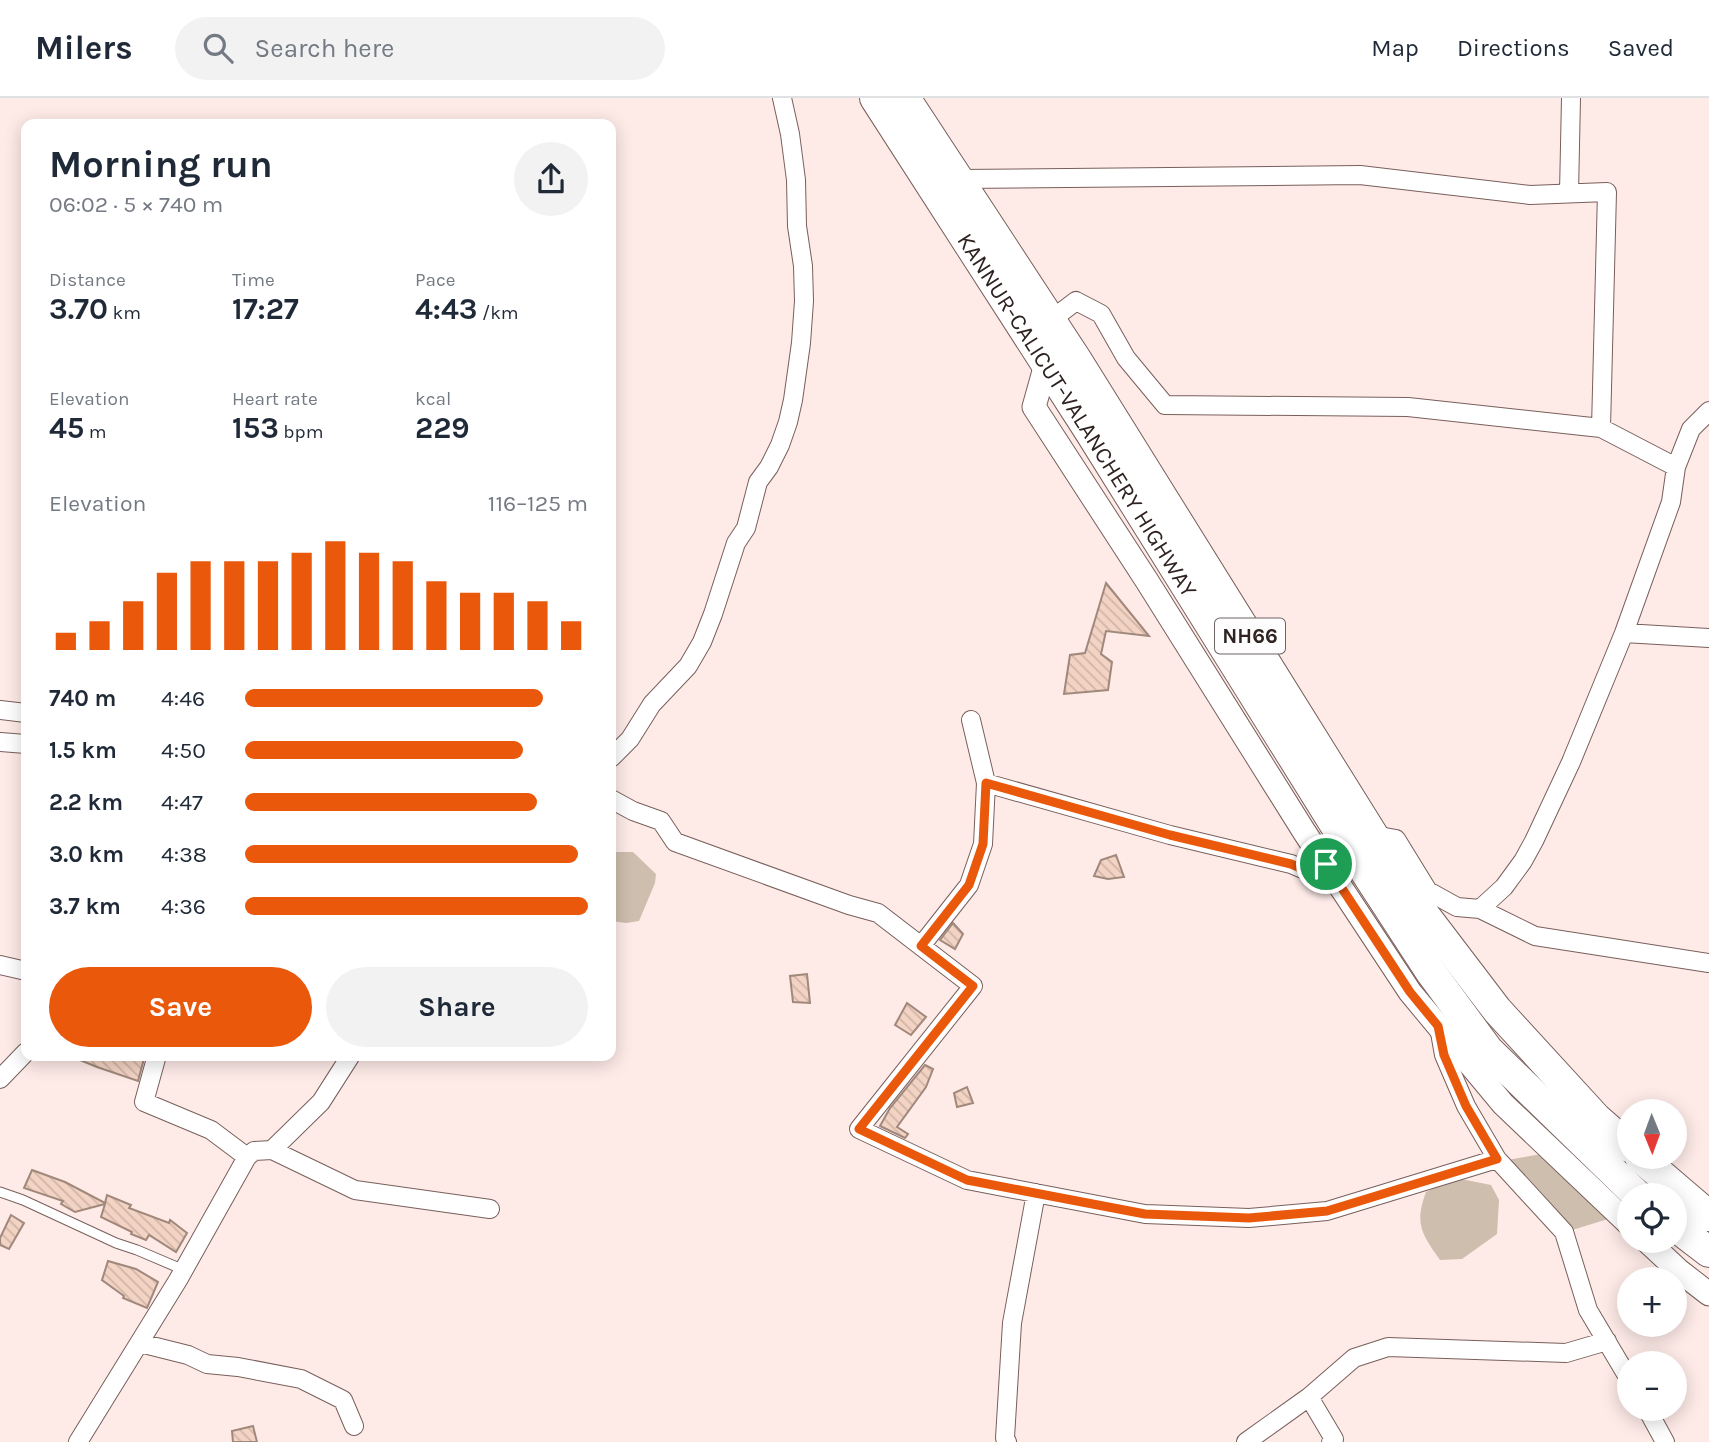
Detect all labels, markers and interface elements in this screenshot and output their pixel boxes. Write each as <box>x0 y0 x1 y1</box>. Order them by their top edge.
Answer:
search box <box>175 17 665 80</box>
text: Milers <box>35 29 133 67</box>
icon: search <box>199 29 237 67</box>
text: Search here <box>255 33 394 64</box>
text: Map <box>1371 34 1419 62</box>
text: Directions <box>1457 34 1570 62</box>
text: Saved <box>1608 34 1674 62</box>
text: Morning run <box>49 142 273 187</box>
button: share <box>514 142 588 216</box>
text: 06:02 · 5 × 740 m <box>49 191 223 218</box>
street label: KANNUR-CALICUT-VALANCHERY HIGHWAY <box>951 228 1203 602</box>
text: Distance <box>49 269 126 291</box>
text: Time <box>232 269 275 291</box>
text: Pace <box>415 269 456 291</box>
text: 3.70 <box>49 291 108 327</box>
text: 17:27 <box>232 291 299 327</box>
text: 4:43 <box>415 291 477 327</box>
text: km <box>108 302 141 324</box>
text: /km <box>477 302 519 324</box>
text: Elevation <box>49 388 129 410</box>
text: Heart rate <box>232 388 318 410</box>
text: kcal <box>415 388 451 410</box>
text: 45 <box>49 410 84 446</box>
text: 153 <box>232 410 279 446</box>
text: 229 <box>415 410 470 446</box>
text: m <box>84 421 107 443</box>
text: bpm <box>279 421 323 443</box>
text: Elevation <box>49 490 146 517</box>
text: 116–125 m <box>488 490 588 517</box>
road number: NH66 <box>1215 618 1285 654</box>
text: 740 m <box>49 685 116 712</box>
text: 4:46 <box>161 685 205 712</box>
text: 1.5 km <box>49 737 117 764</box>
text: 4:50 <box>161 737 206 764</box>
text: 2.2 km <box>49 789 123 816</box>
text: 4:47 <box>161 789 203 816</box>
pin <box>1296 834 1356 894</box>
text: 3.0 km <box>49 841 124 868</box>
text: 4:38 <box>161 841 207 868</box>
icon: arrive <box>1307 845 1345 883</box>
text: 3.7 km <box>49 893 121 920</box>
text: 4:36 <box>161 893 206 920</box>
button: Save <box>49 967 312 1047</box>
button: Share <box>326 967 588 1047</box>
north arrow <box>1617 1099 1687 1169</box>
map controls <box>1617 1099 1687 1421</box>
button: locate <box>1617 1183 1687 1253</box>
button: + <box>1617 1267 1687 1337</box>
button: − <box>1617 1351 1687 1421</box>

